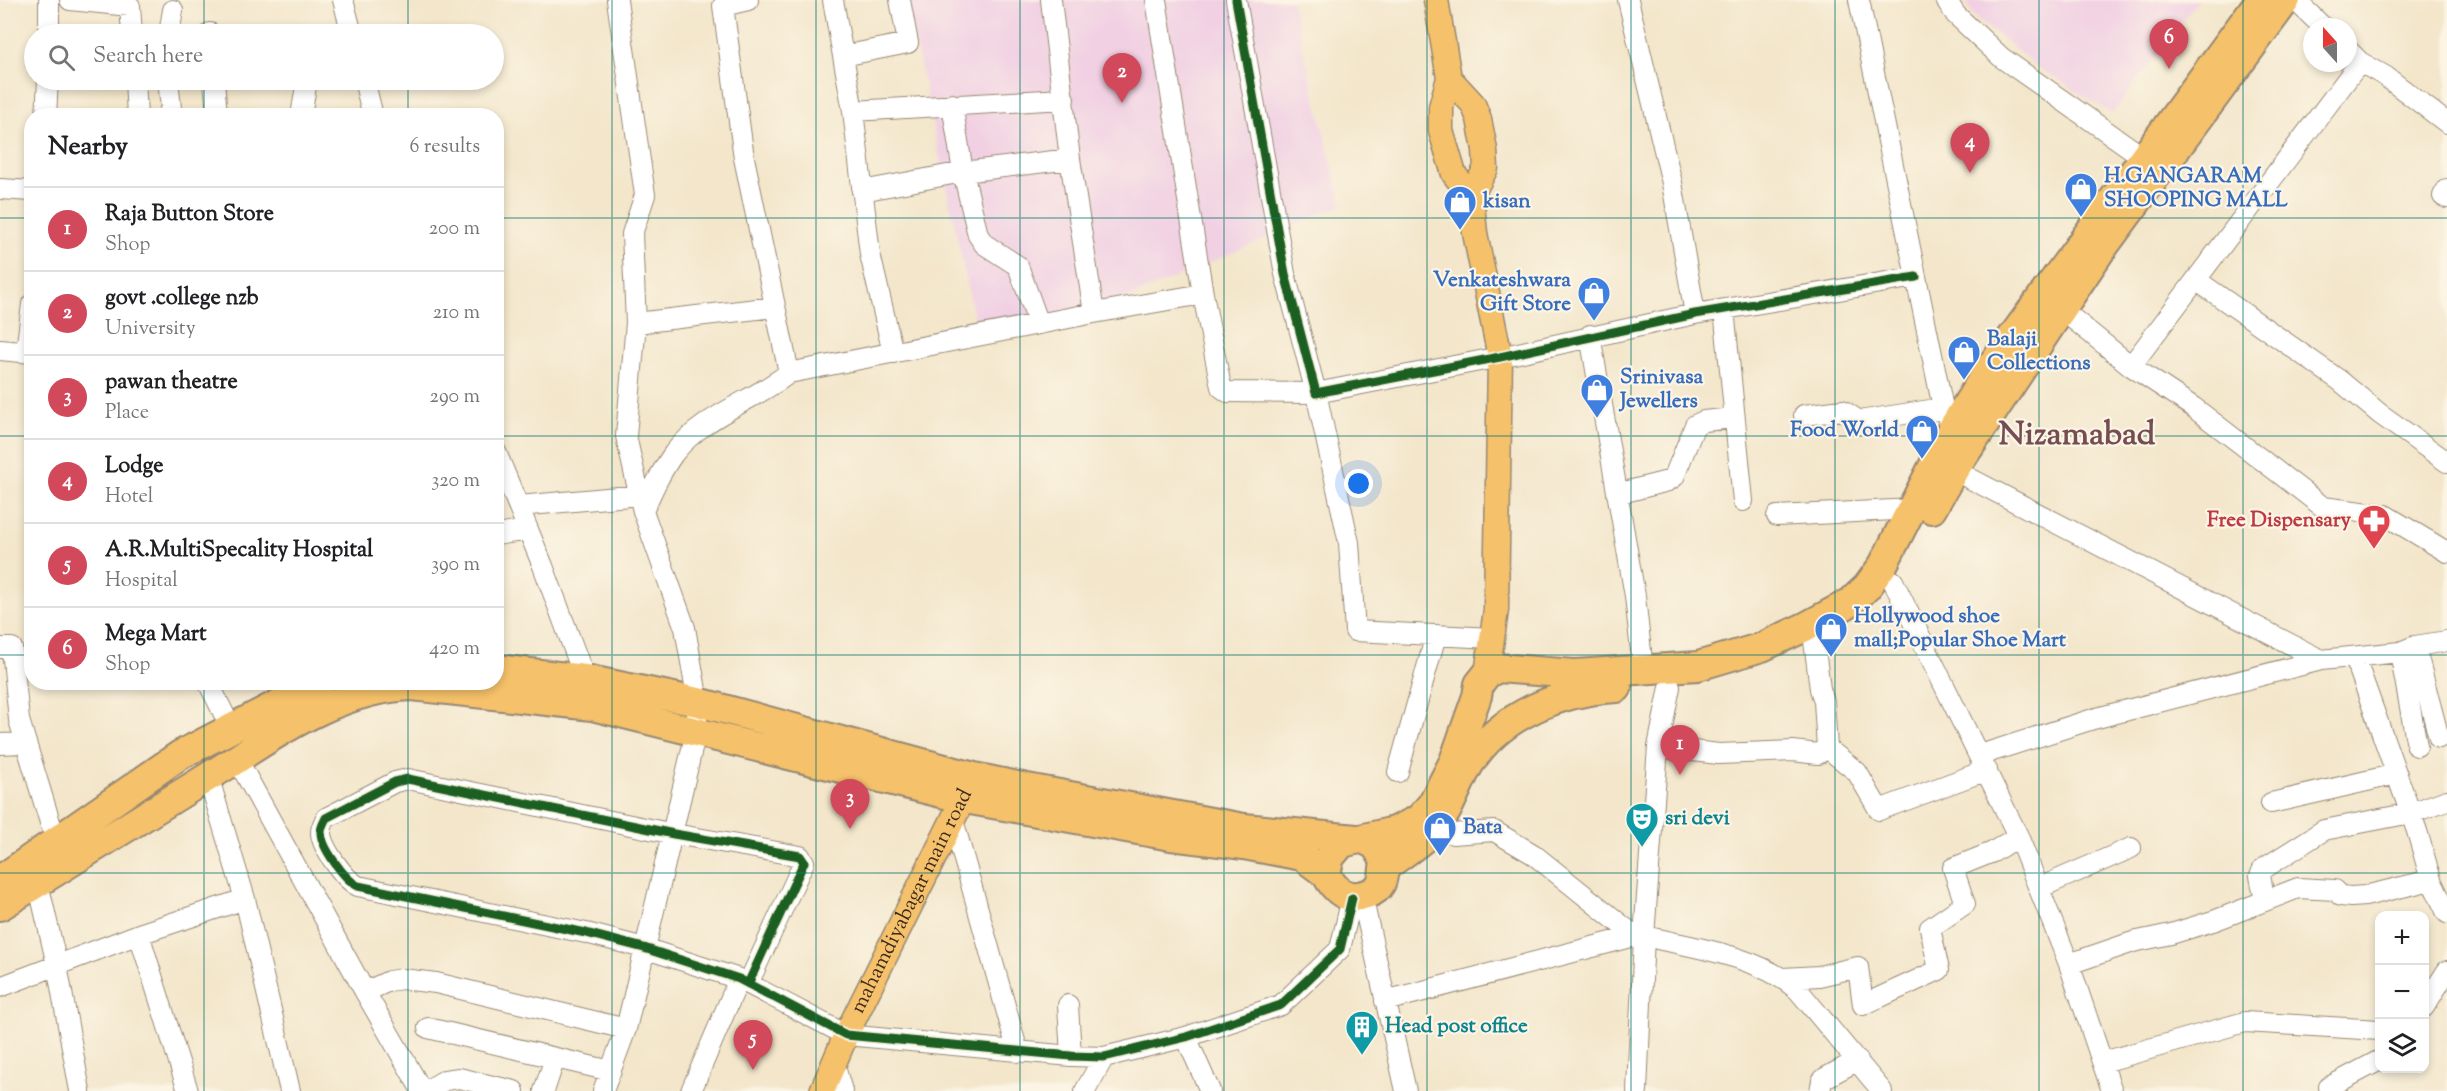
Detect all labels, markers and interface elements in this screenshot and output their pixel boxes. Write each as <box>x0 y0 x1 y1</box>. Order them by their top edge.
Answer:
north arrow <box>2303 18 2357 72</box>
pin: 6 <box>2150 20 2188 69</box>
search box <box>24 24 504 90</box>
icon: search <box>45 41 78 74</box>
text: Search here <box>93 41 203 73</box>
pin: 2 <box>1102 54 1142 103</box>
pin: 4 <box>1950 124 1990 173</box>
text: Nearby <box>48 129 128 166</box>
text: 6 results <box>410 133 480 162</box>
place label: H.GANGARAM SHOOPING MALL <box>2104 162 2288 216</box>
shop icon: H.GANGARAM SHOOPING MALL <box>2063 171 2099 218</box>
shop icon: kisan <box>1442 184 1478 231</box>
place label: kisan <box>1482 187 1531 217</box>
text: Raja Button Store <box>105 199 274 231</box>
text: 1 <box>64 215 71 244</box>
text: 200 m <box>429 215 480 244</box>
text: Shop <box>105 231 150 260</box>
place label: Venkateshwara Gift Store <box>1433 266 1571 320</box>
shop icon: Venkateshwara Gift Store <box>1576 275 1612 322</box>
text: govt .college nzb <box>105 283 259 315</box>
text: 2 <box>63 299 72 328</box>
text: 210 m <box>433 299 480 328</box>
text: University <box>105 315 196 344</box>
place label: Balaji Collections <box>1987 325 2091 379</box>
shop icon: Balaji Collections <box>1946 334 1982 381</box>
place label: Srinivasa Jewellers <box>1618 363 1704 417</box>
text: pawan theatre <box>105 367 238 399</box>
shop icon: Srinivasa Jewellers <box>1579 372 1615 419</box>
text: 3 <box>63 383 72 412</box>
text: 290 m <box>430 383 480 412</box>
text: Place <box>105 399 149 428</box>
district label: Nizamabad <box>1999 412 2156 460</box>
shop icon: Food World <box>1904 413 1940 460</box>
place label: Food World <box>1790 416 1899 446</box>
text: Lodge <box>105 451 163 483</box>
text: 4 <box>62 467 73 496</box>
text: 320 m <box>431 467 480 496</box>
your location <box>1344 469 1373 498</box>
text: Hotel <box>105 483 153 512</box>
pharmacy icon: Free Dispensary <box>2356 503 2392 550</box>
place label: Free Dispensary <box>2207 506 2352 536</box>
text: A.R.MultiSpecality Hospital <box>105 535 373 567</box>
text: 5 <box>64 551 71 580</box>
text: 390 m <box>431 551 480 580</box>
text: Hospital <box>105 567 178 596</box>
place label: Hollywood shoe mall;Popular Shoe Mart <box>1854 602 2067 656</box>
shop icon: Hollywood shoe mall;Popular Shoe Mart <box>1813 611 1849 658</box>
text: Mega Mart <box>105 619 207 651</box>
text: 6 <box>63 635 72 664</box>
text: 420 m <box>429 635 480 664</box>
text: Shop <box>105 651 150 680</box>
pin: 1 <box>1660 726 1700 775</box>
pin: 3 <box>830 780 870 829</box>
street label: mahamdiyabagar main road <box>844 784 981 1019</box>
theatre icon: sri devi <box>1624 801 1660 848</box>
place label: sri devi <box>1665 804 1730 834</box>
shop icon: Bata <box>1422 810 1458 857</box>
place label: Bata <box>1463 813 1503 843</box>
map controls <box>2375 911 2429 1073</box>
button: + <box>2375 911 2429 965</box>
button: − <box>2375 965 2429 1019</box>
building icon: Head post office <box>1344 1009 1380 1056</box>
place label: Head post office <box>1385 1012 1528 1042</box>
button: layers <box>2375 1019 2429 1073</box>
pin: 5 <box>734 1020 772 1070</box>

